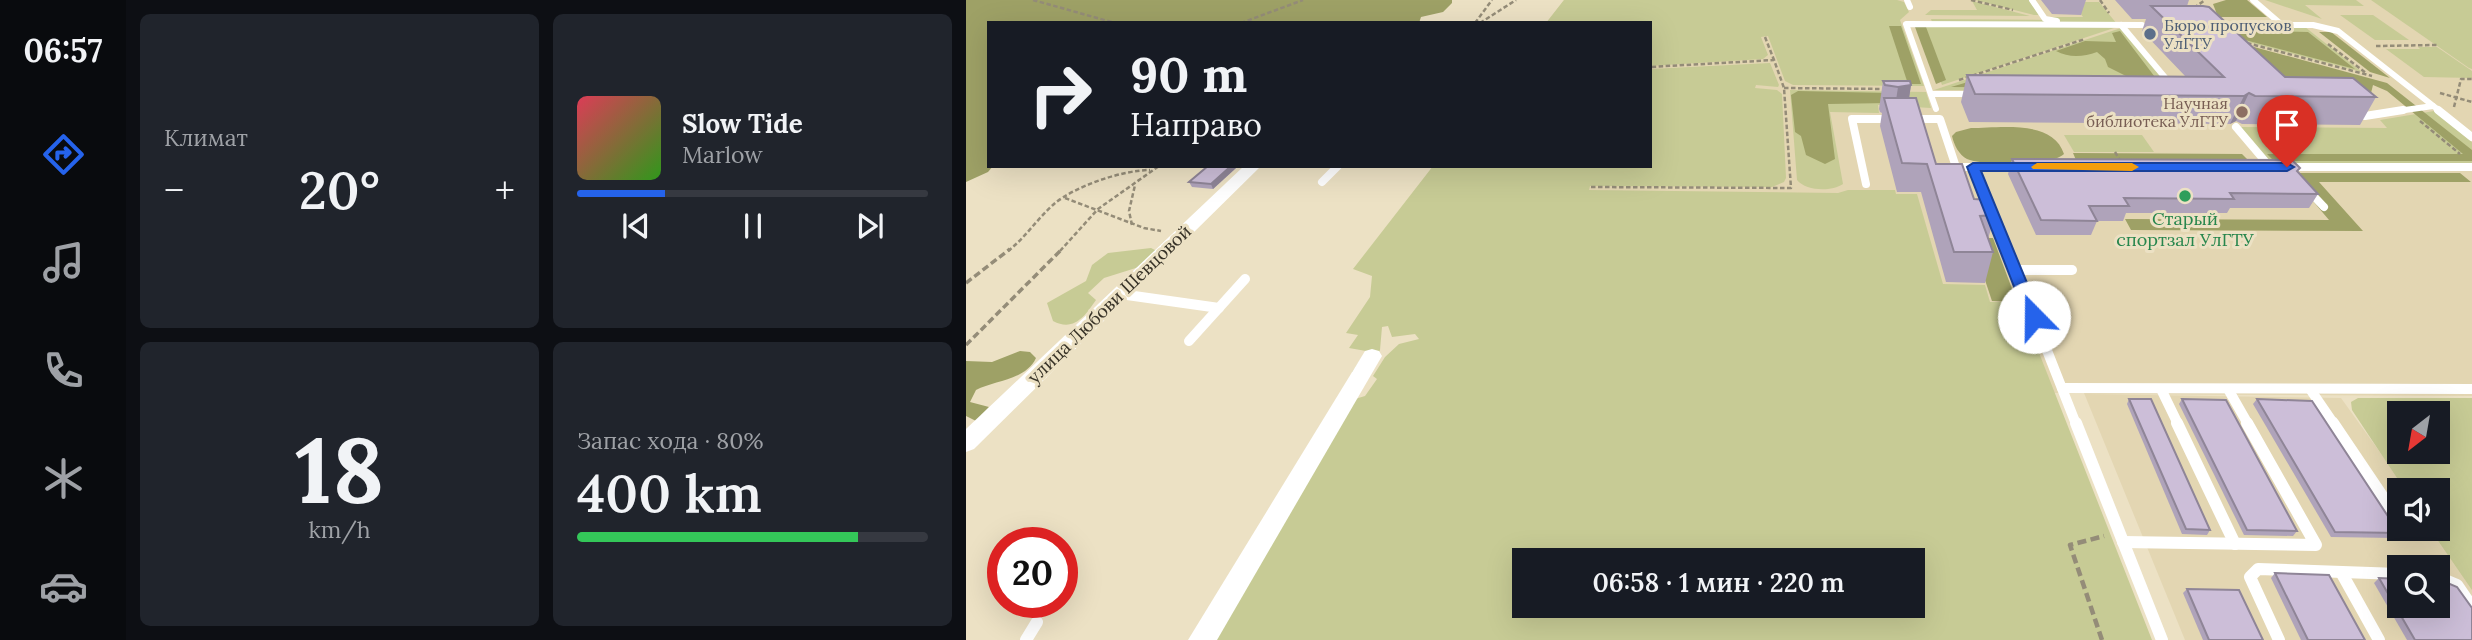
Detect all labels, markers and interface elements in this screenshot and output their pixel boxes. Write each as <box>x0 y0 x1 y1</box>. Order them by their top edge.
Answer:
place label: Бюро пропусков УлГТУ <box>2163 15 2292 53</box>
marker: Бюро пропусков УлГТУ <box>2142 26 2158 42</box>
text: 06:57 <box>23 30 103 71</box>
text: 90 m <box>1130 43 1247 105</box>
icon: right <box>1015 49 1106 140</box>
place label: Научная библиотека УлГТУ <box>2086 93 2228 131</box>
pin <box>2257 95 2317 167</box>
text: Направо <box>1130 104 1262 145</box>
marker: Научная библиотека УлГТУ <box>2234 104 2250 120</box>
icon: arrive <box>2268 106 2306 144</box>
text: Slow Tide <box>682 107 803 140</box>
text: Климат <box>164 123 248 152</box>
icon: directions <box>39 130 88 179</box>
text: Marlow <box>682 140 763 169</box>
text: 20° <box>299 157 380 223</box>
text: − <box>164 166 184 214</box>
text: + <box>495 166 515 214</box>
marker: Старый спортзал УлГТУ <box>2177 188 2193 204</box>
icon: previous <box>617 207 655 245</box>
icon: pause <box>734 207 772 245</box>
icon: next <box>851 207 889 245</box>
place label: Старый спортзал УлГТУ <box>2116 207 2255 251</box>
street label: улица Любови Шевцовой <box>1022 220 1196 388</box>
icon: music <box>39 238 88 287</box>
position arrow <box>1997 280 2071 354</box>
icon: phone <box>39 346 88 395</box>
north arrow <box>2387 401 2450 464</box>
map controls <box>2387 401 2450 618</box>
text: 18 <box>295 411 384 528</box>
text: Запас хода · 80% <box>577 426 763 455</box>
icon: climate <box>39 454 88 503</box>
text: 400 km <box>577 460 762 526</box>
button: sound <box>2387 478 2450 541</box>
text: km/h <box>308 515 371 544</box>
speed limit sign: 20 <box>987 527 1078 618</box>
button: search <box>2387 555 2450 618</box>
icon: car <box>39 562 88 611</box>
text: 06:58 · 1 мин · 220 m <box>1592 566 1845 599</box>

